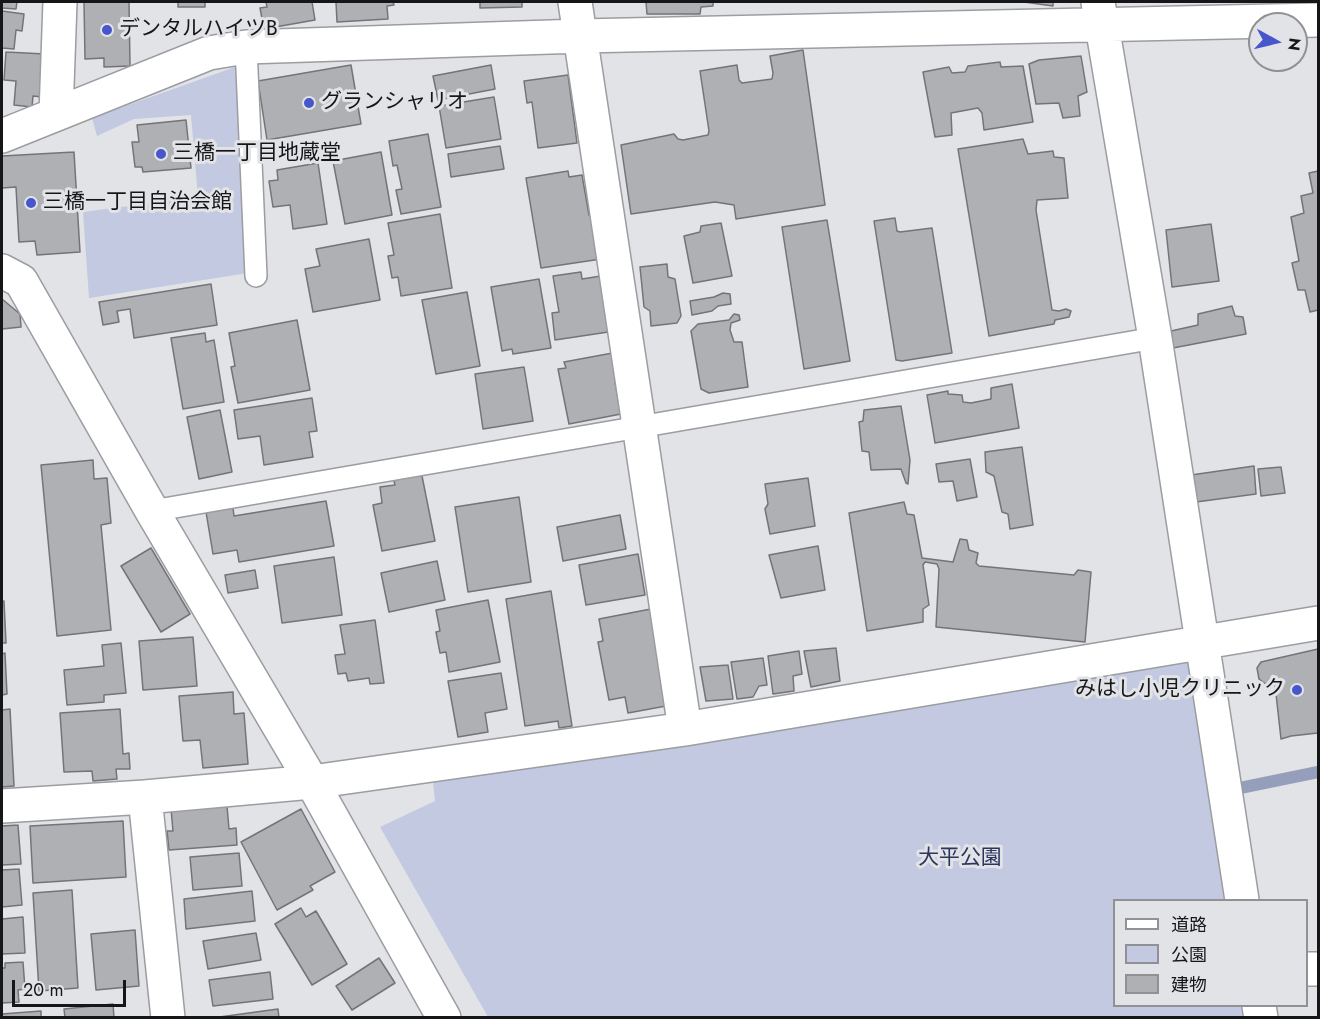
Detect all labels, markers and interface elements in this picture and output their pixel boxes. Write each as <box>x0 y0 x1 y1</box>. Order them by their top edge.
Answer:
north arrow <box>1248 12 1308 72</box>
place label: デンタルハイツB <box>119 17 278 43</box>
marker: デンタルハイツB <box>100 23 114 37</box>
text: N <box>1282 36 1307 52</box>
place label: グランシャリオ <box>321 90 468 116</box>
marker: グランシャリオ <box>302 96 316 110</box>
place label: 三橋一丁目地蔵堂 <box>173 141 341 167</box>
marker: 三橋一丁目地蔵堂 <box>154 147 168 161</box>
place label: 三橋一丁目自治会館 <box>43 190 232 216</box>
marker: 三橋一丁目自治会館 <box>24 196 38 210</box>
place label: みはし小児クリニック <box>1075 677 1285 703</box>
marker: みはし小児クリニック <box>1290 683 1304 697</box>
park label: 大平公園 <box>918 846 1002 872</box>
legend <box>1113 899 1308 1007</box>
text: 道路 <box>1171 912 1207 938</box>
text: 公園 <box>1171 942 1207 968</box>
scale bar <box>15 968 129 1006</box>
text: 建物 <box>1171 972 1207 998</box>
text: 20 m <box>23 977 63 1003</box>

